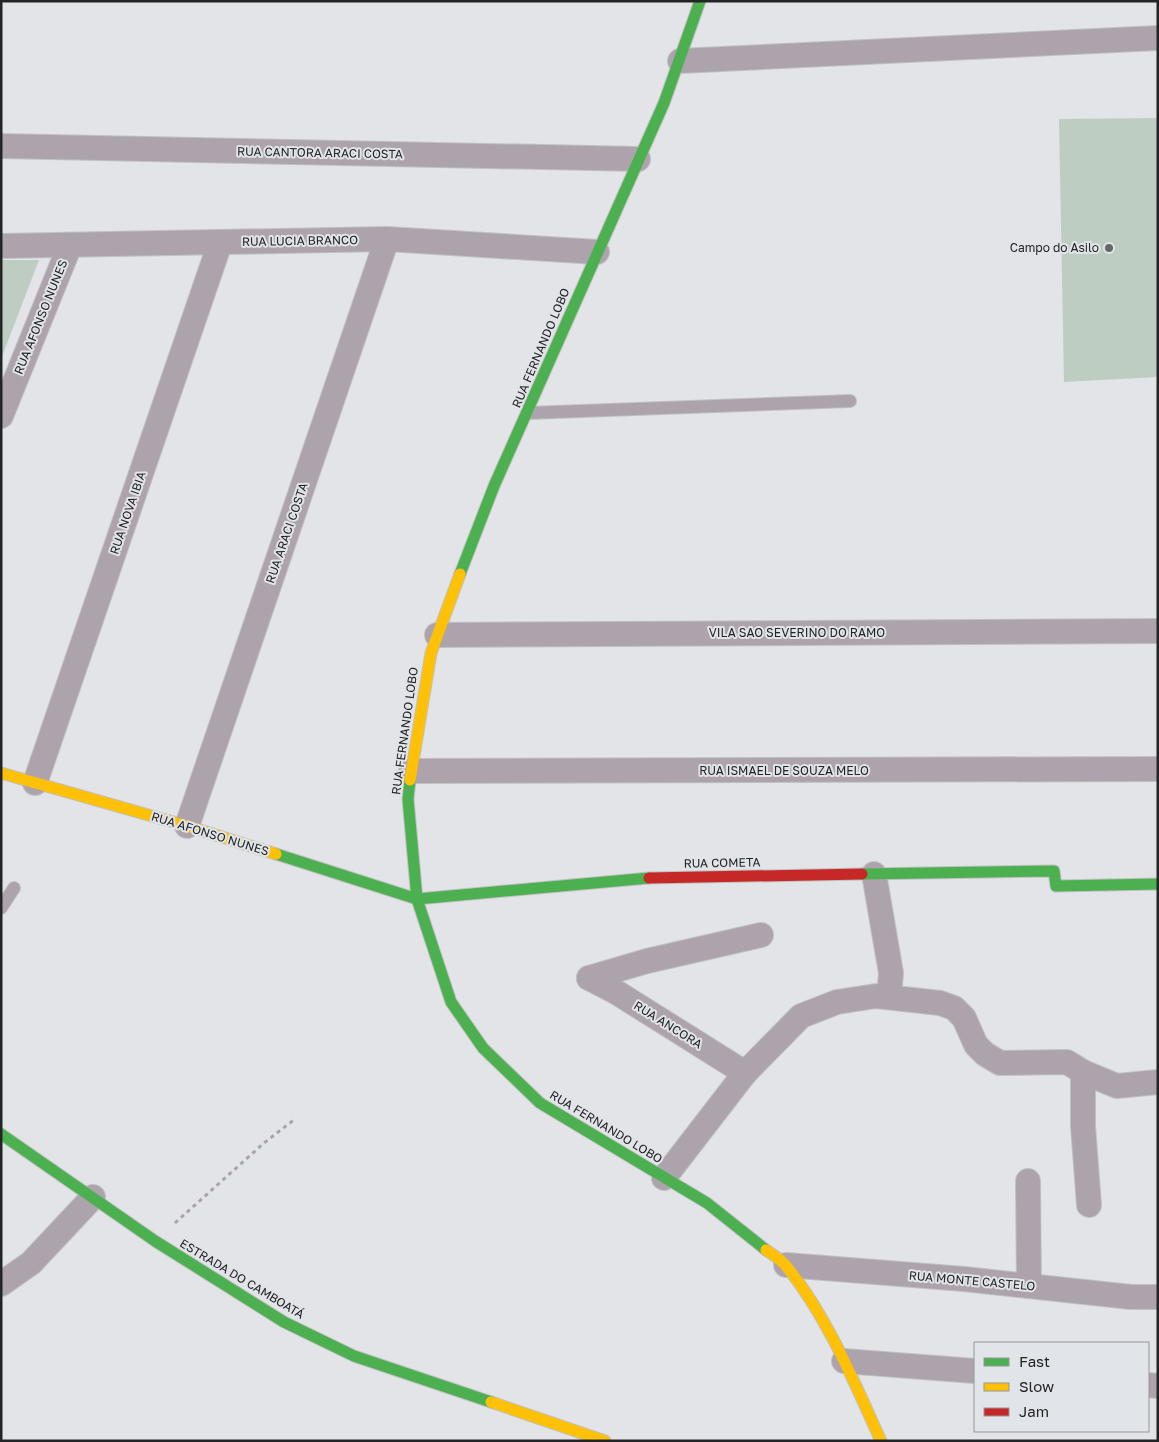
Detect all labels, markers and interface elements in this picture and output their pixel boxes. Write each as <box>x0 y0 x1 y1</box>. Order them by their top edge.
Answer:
street label: RUA CANTORA ARACI COSTA <box>237 144 403 161</box>
street label: RUA LUCIA BRANCO <box>242 232 358 249</box>
place label: Campo do Asilo <box>1010 240 1099 255</box>
marker: Campo do Asilo <box>1103 242 1115 254</box>
street label: RUA AFONSO NUNES <box>11 257 70 376</box>
street label: RUA FERNANDO LOBO <box>508 286 573 410</box>
street label: RUA NOVA IBIA <box>106 469 149 556</box>
street label: RUA ARACI COSTA <box>262 481 311 585</box>
street label: VILA SAO SEVERINO DO RAMO <box>709 625 885 640</box>
street label: RUA FERNANDO LOBO <box>388 666 421 796</box>
street label: RUA ISMAEL DE SOUZA MELO <box>699 763 869 778</box>
street label: RUA AFONSO NUNES <box>150 808 271 859</box>
street label: RUA COMETA <box>683 854 761 871</box>
street label: RUA ANCORA <box>631 998 705 1052</box>
street label: RUA FERNANDO LOBO <box>547 1087 665 1166</box>
street label: ESTRADA DO CAMBOATÁ <box>177 1235 307 1322</box>
street label: RUA MONTE CASTELO <box>908 1267 1036 1294</box>
legend <box>974 1342 1149 1432</box>
text: Fast <box>1019 1352 1050 1370</box>
text: Slow <box>1019 1377 1054 1395</box>
text: Jam <box>1019 1402 1049 1420</box>

